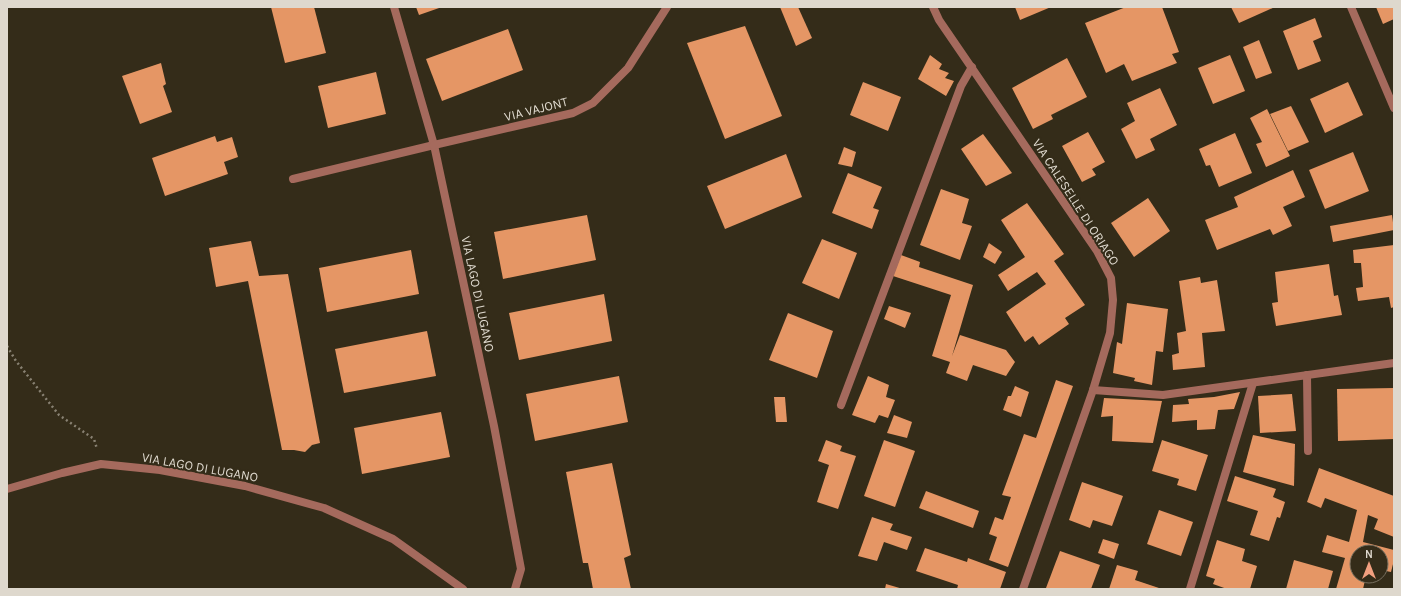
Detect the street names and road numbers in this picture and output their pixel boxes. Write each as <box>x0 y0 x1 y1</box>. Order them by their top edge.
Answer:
street label: VIA VAJONT <box>503 94 570 124</box>
street label: VIA CALESELLE DI ORIAGO <box>1030 136 1122 268</box>
street label: VIA LAGO DI LUGANO <box>458 235 498 353</box>
street label: VIA LAGO DI LUGANO <box>141 449 259 485</box>

